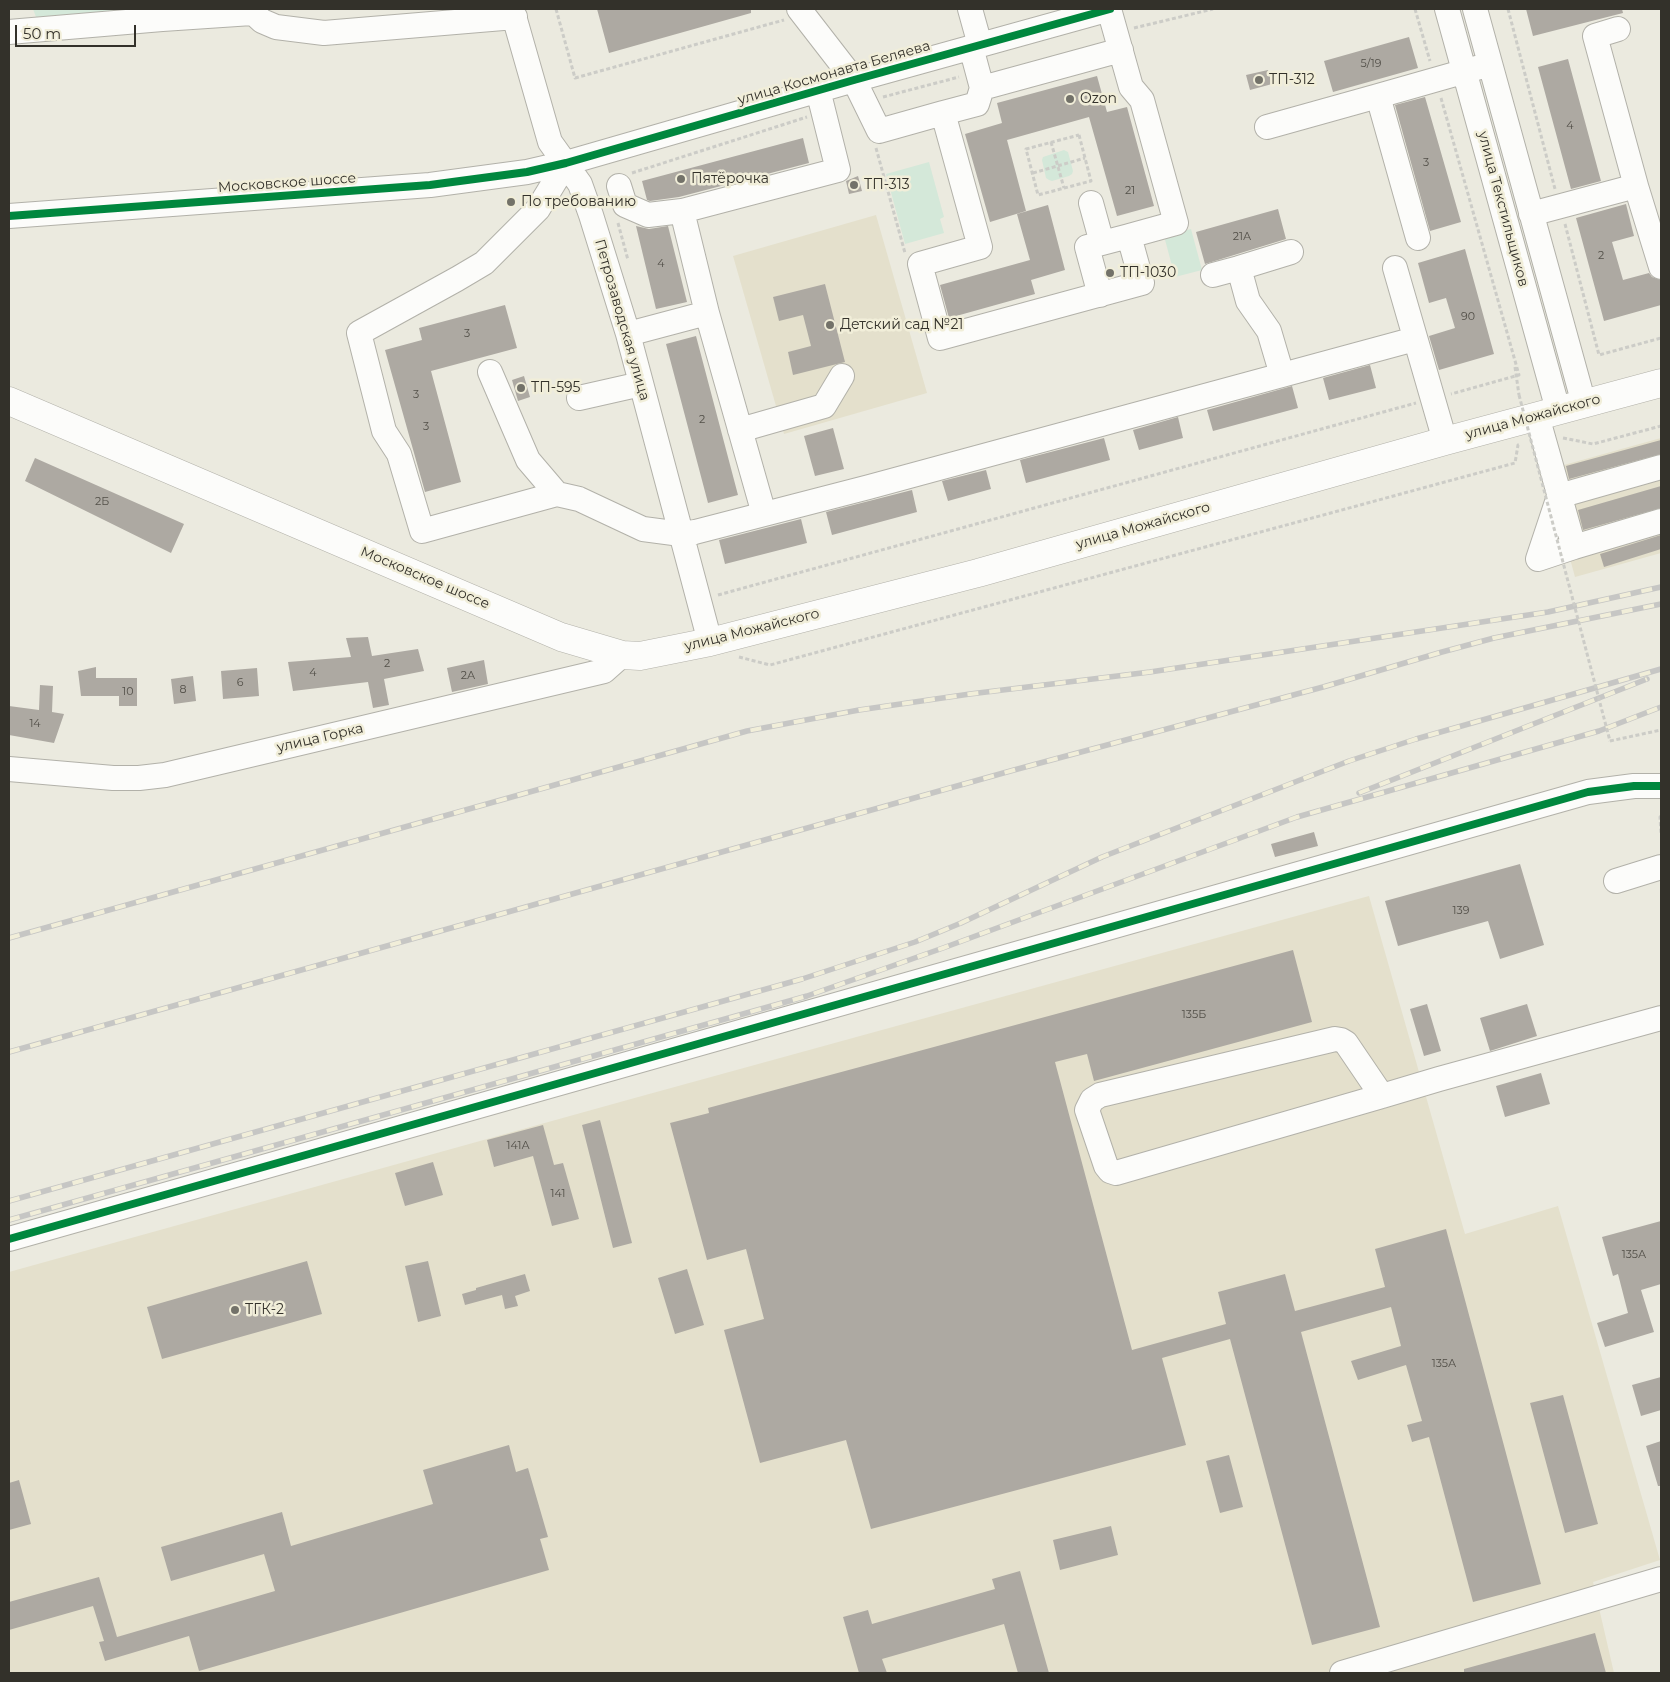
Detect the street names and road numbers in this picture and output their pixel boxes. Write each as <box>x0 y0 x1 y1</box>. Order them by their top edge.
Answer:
street label: улица Космонавта Беляева <box>736 37 932 109</box>
street label: улица Текстильщиков <box>1474 130 1532 288</box>
street label: Московское шоссе <box>217 170 357 196</box>
street label: Петрозаводская улица <box>591 237 653 403</box>
street label: улица Можайского <box>1464 391 1602 443</box>
street label: улица Можайского <box>1074 499 1212 553</box>
street label: Московское шоссе <box>358 543 492 613</box>
street label: улица Можайского <box>683 605 821 655</box>
street label: улица Горка <box>275 720 365 756</box>

